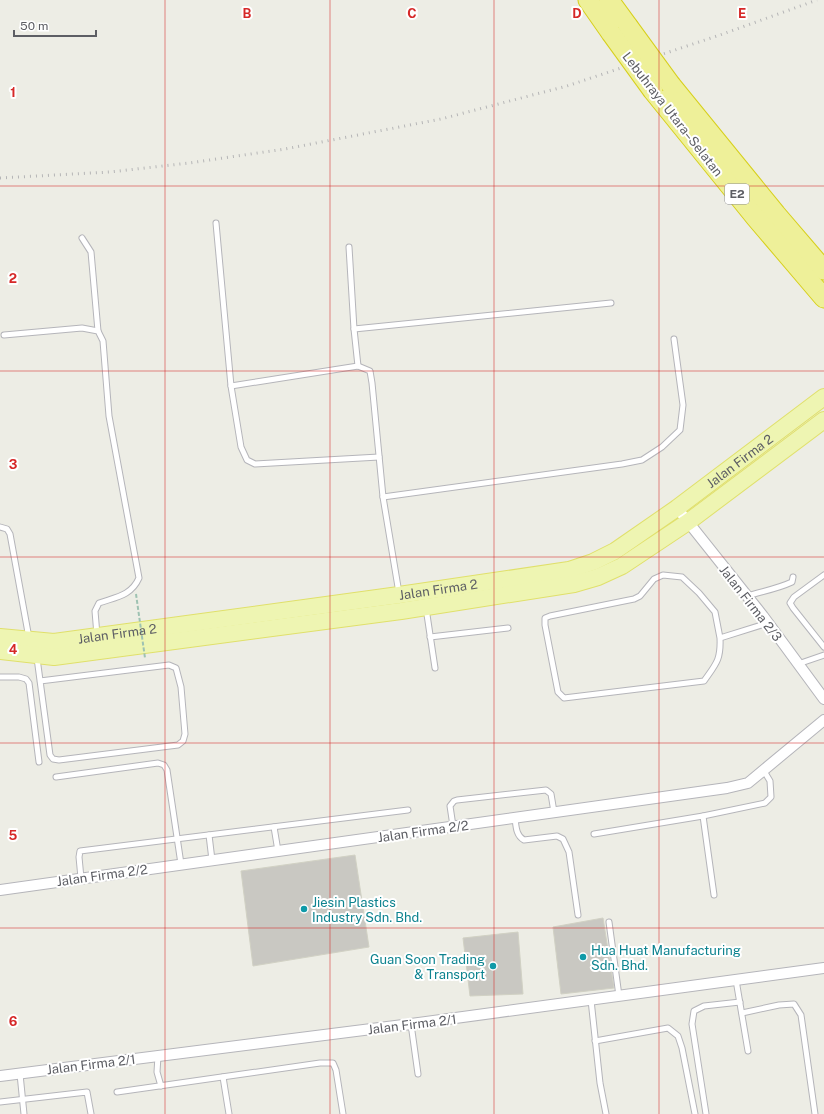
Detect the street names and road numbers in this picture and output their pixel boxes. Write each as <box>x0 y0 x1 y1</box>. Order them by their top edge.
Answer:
street label: Lebuhraya Utara–Selatan <box>619 49 726 179</box>
road number: E2 <box>725 184 749 204</box>
street label: Jalan Firma 2 <box>704 431 776 491</box>
street label: Jalan Firma 2/3 <box>716 562 785 644</box>
street label: Jalan Firma 2 <box>398 576 479 603</box>
street label: Jalan Firma 2 <box>77 621 158 647</box>
street label: Jalan Firma 2/2 <box>377 818 470 845</box>
street label: Jalan Firma 2/2 <box>56 862 149 889</box>
street label: Jalan Firma 2/1 <box>367 1012 457 1037</box>
street label: Jalan Firma 2/1 <box>46 1052 136 1077</box>

